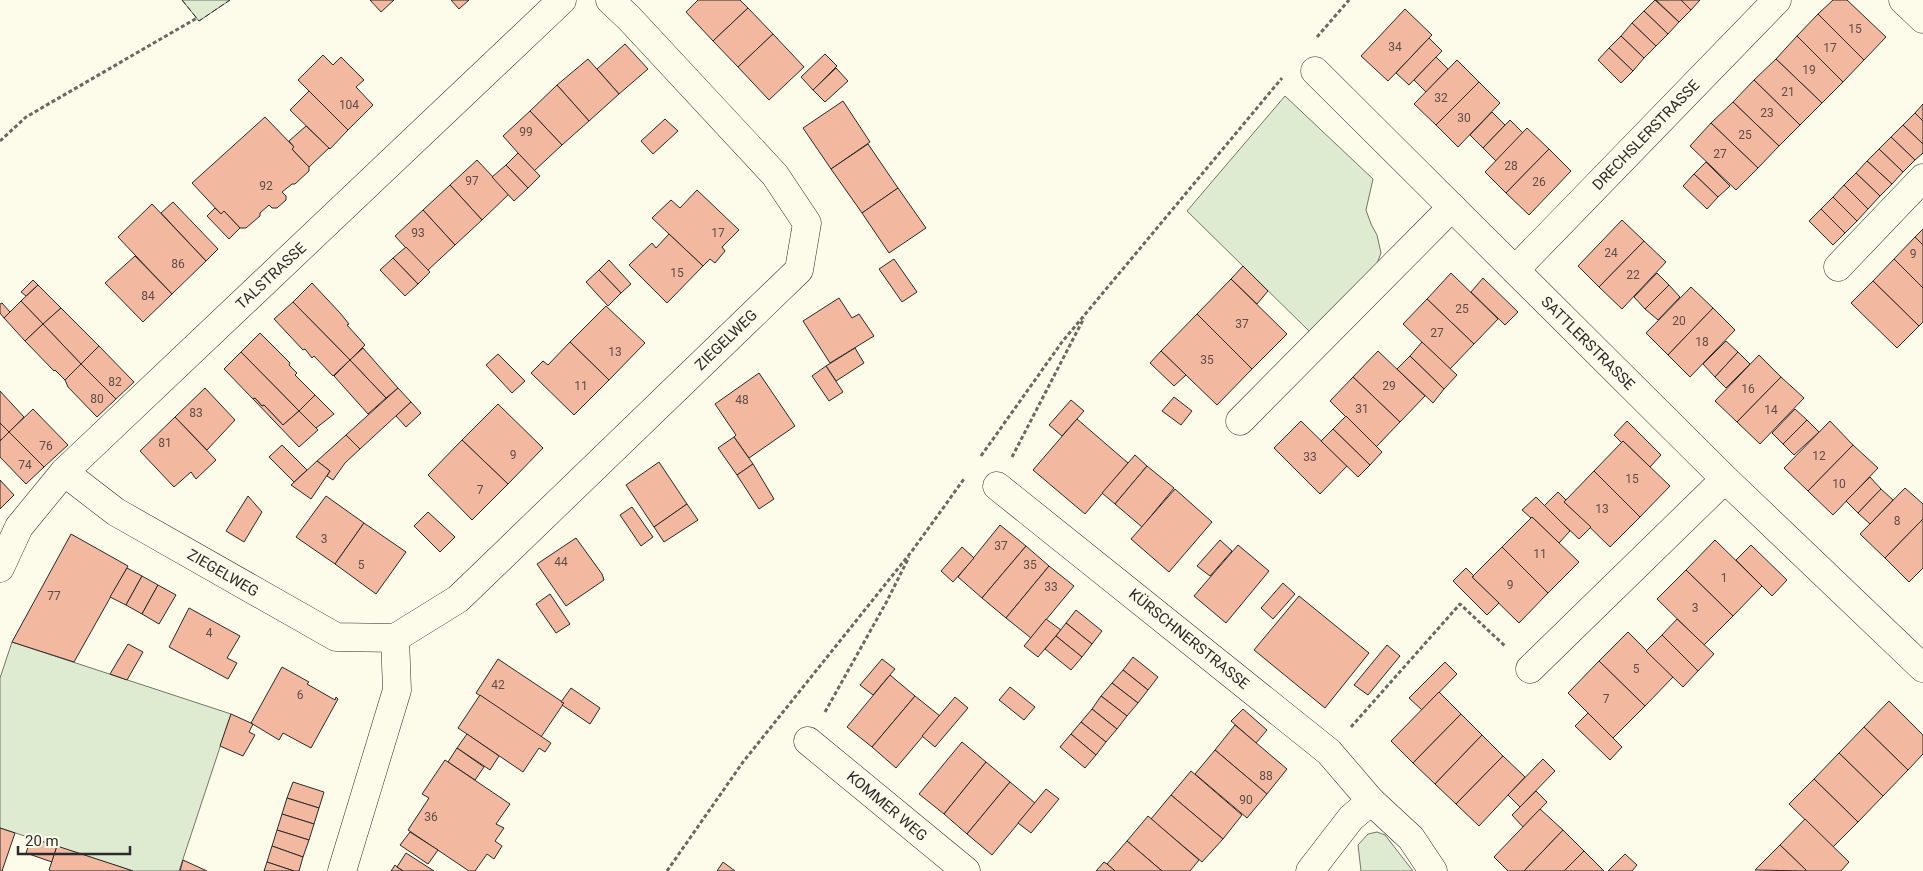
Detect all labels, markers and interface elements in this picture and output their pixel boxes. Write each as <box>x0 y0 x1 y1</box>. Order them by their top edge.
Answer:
house number: 15 <box>1848 22 1862 36</box>
house number: 34 <box>1388 40 1402 54</box>
house number: 17 <box>1823 41 1837 55</box>
house number: 19 <box>1802 63 1816 77</box>
street label: DRECHSLERSTRASSE <box>1589 76 1704 194</box>
house number: 21 <box>1781 85 1795 99</box>
house number: 32 <box>1434 91 1448 105</box>
house number: 104 <box>339 98 359 112</box>
house number: 23 <box>1760 106 1774 120</box>
house number: 30 <box>1457 111 1471 125</box>
house number: 99 <box>519 125 533 139</box>
house number: 25 <box>1738 128 1752 142</box>
house number: 27 <box>1713 147 1727 161</box>
house number: 28 <box>1504 159 1518 173</box>
house number: 97 <box>465 174 479 188</box>
house number: 26 <box>1532 175 1546 189</box>
house number: 92 <box>259 179 273 193</box>
house number: 93 <box>411 226 425 240</box>
house number: 17 <box>711 226 725 240</box>
street label: TALSTRASSE <box>232 239 310 313</box>
house number: 24 <box>1604 246 1618 260</box>
house number: 9 <box>1910 247 1916 261</box>
house number: 86 <box>171 257 185 271</box>
house number: 15 <box>670 266 684 280</box>
house number: 22 <box>1626 268 1640 282</box>
house number: 84 <box>141 289 155 303</box>
street label: SATTLERSTRASSE <box>1537 292 1639 394</box>
house number: 25 <box>1455 302 1469 316</box>
street label: ZIEGELWEG <box>691 306 761 374</box>
house number: 20 <box>1672 314 1686 328</box>
house number: 37 <box>1235 317 1249 331</box>
house number: 27 <box>1430 326 1444 340</box>
house number: 18 <box>1695 335 1709 349</box>
house number: 13 <box>608 345 622 359</box>
house number: 35 <box>1200 353 1214 367</box>
house number: 82 <box>108 375 122 389</box>
house number: 11 <box>574 379 588 393</box>
house number: 29 <box>1382 379 1396 393</box>
house number: 16 <box>1741 382 1755 396</box>
house number: 80 <box>90 392 104 406</box>
house number: 48 <box>735 393 749 407</box>
house number: 31 <box>1355 402 1369 416</box>
house number: 14 <box>1764 403 1778 417</box>
house number: 83 <box>189 406 203 420</box>
house number: 81 <box>158 436 172 450</box>
house number: 76 <box>39 439 53 453</box>
house number: 9 <box>510 448 516 462</box>
house number: 12 <box>1812 449 1826 463</box>
house number: 33 <box>1303 450 1317 464</box>
house number: 74 <box>18 458 32 472</box>
house number: 15 <box>1625 472 1639 486</box>
house number: 10 <box>1832 477 1846 491</box>
house number: 7 <box>477 483 484 497</box>
house number: 13 <box>1595 502 1609 516</box>
house number: 8 <box>1894 514 1901 528</box>
house number: 3 <box>321 532 327 546</box>
house number: 37 <box>994 539 1008 553</box>
street label: ZIEGELWEG <box>184 545 262 601</box>
house number: 11 <box>1533 547 1547 561</box>
house number: 44 <box>554 555 568 569</box>
house number: 5 <box>358 558 365 572</box>
house number: 35 <box>1023 558 1037 572</box>
house number: 1 <box>1721 571 1727 585</box>
house number: 9 <box>1507 578 1513 592</box>
house number: 33 <box>1044 580 1058 594</box>
street label: KÜRSCHNERSTRASSE <box>1125 585 1253 693</box>
house number: 77 <box>47 589 61 603</box>
house number: 3 <box>1692 601 1698 615</box>
house number: 4 <box>206 626 213 640</box>
house number: 5 <box>1633 662 1640 676</box>
house number: 42 <box>491 678 505 692</box>
house number: 6 <box>297 688 304 702</box>
house number: 7 <box>1603 692 1610 706</box>
street label: KOMMER WEG <box>843 767 931 845</box>
house number: 88 <box>1259 769 1273 783</box>
house number: 90 <box>1239 793 1253 807</box>
house number: 36 <box>424 810 438 824</box>
scale bar <box>18 824 130 856</box>
text: 20 m <box>25 832 59 850</box>

